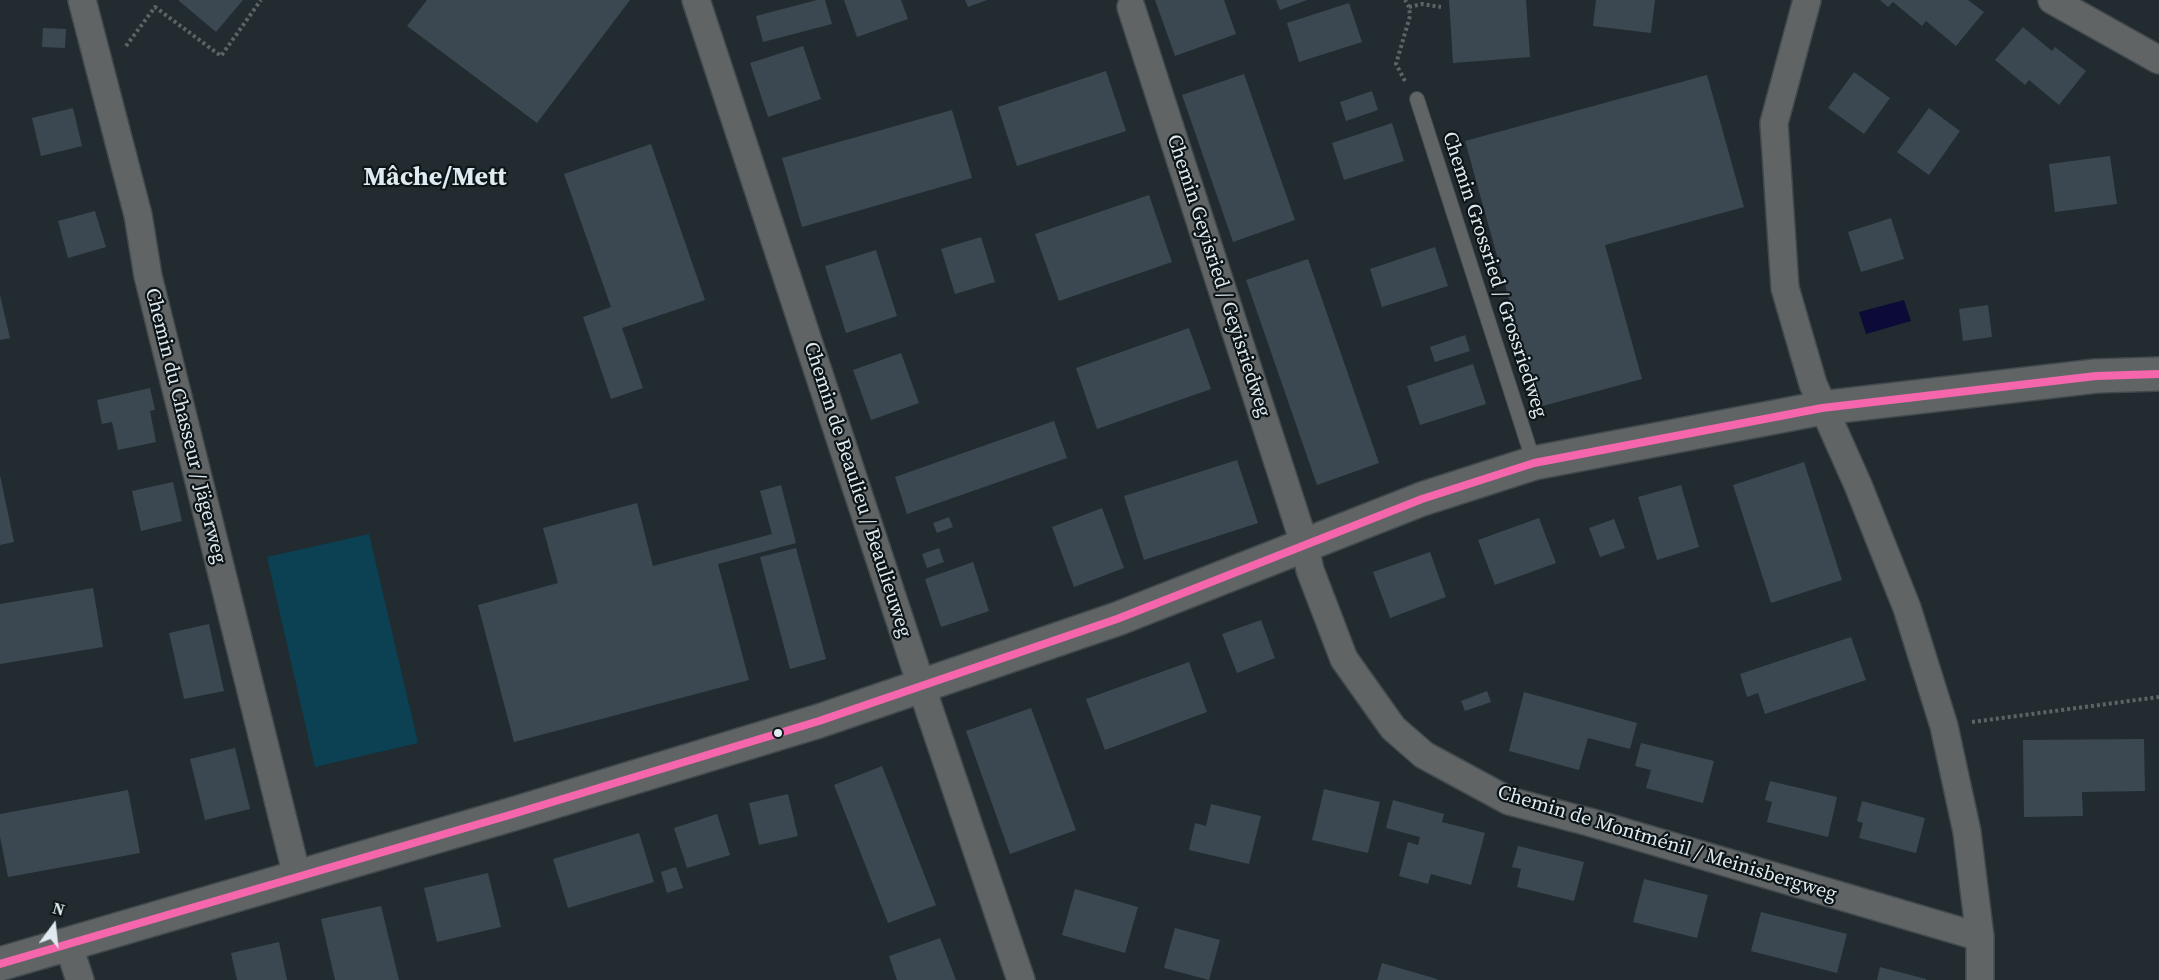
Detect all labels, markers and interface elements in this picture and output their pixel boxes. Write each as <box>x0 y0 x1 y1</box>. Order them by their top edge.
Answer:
street label: Chemin Grossried / Grossriedweg <box>1436 129 1552 421</box>
street label: Chemin Geyisried / Geyisriedweg <box>1161 132 1275 420</box>
district label: Mâche/Mett <box>363 162 507 194</box>
street label: Chemin du Chasseur / Jägerweg <box>139 286 231 566</box>
street label: Chemin de Beaulieu / Beaulieuweg <box>798 339 916 641</box>
unlabelled marker <box>772 727 784 739</box>
street label: Chemin de Montménil / Meinisbergweg <box>1495 781 1839 907</box>
north arrow <box>24 896 84 956</box>
text: N <box>50 896 67 921</box>

